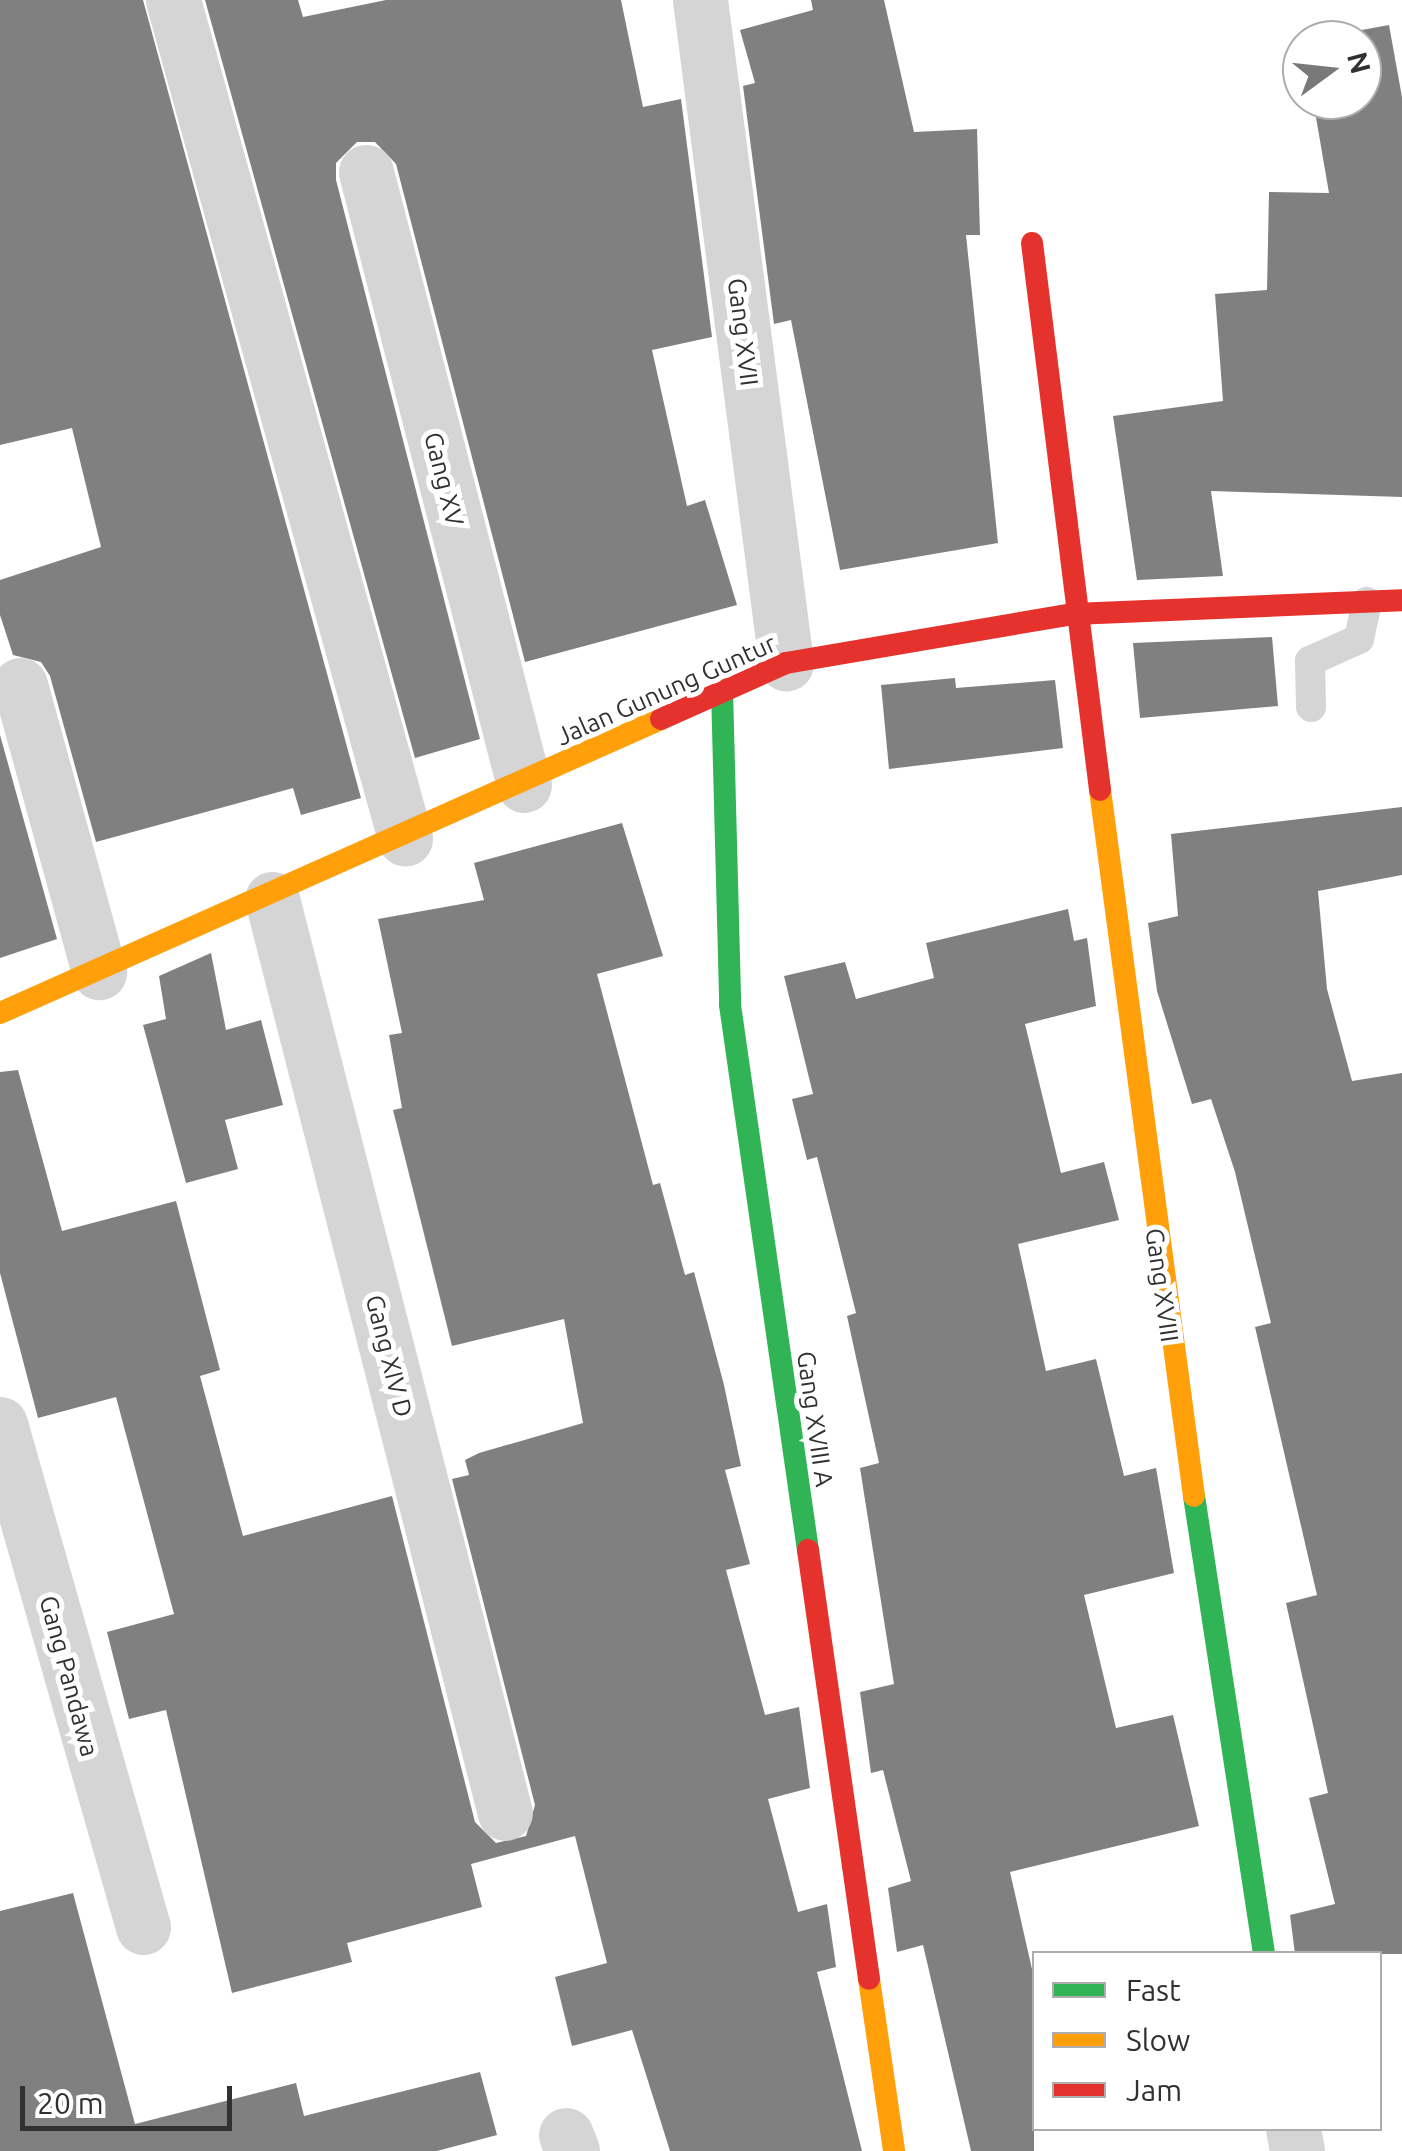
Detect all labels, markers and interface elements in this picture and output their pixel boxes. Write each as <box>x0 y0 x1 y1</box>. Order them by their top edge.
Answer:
north arrow <box>1282 20 1382 120</box>
text: N <box>1342 49 1377 77</box>
street label: Gang XVII <box>722 276 764 388</box>
street label: Gang XV <box>418 429 470 529</box>
street label: Jalan Gunung Guntur <box>552 628 780 752</box>
street label: Gang XVIII <box>1139 1226 1185 1344</box>
street label: Gang XIV D <box>359 1292 419 1420</box>
street label: Gang XVIII A <box>791 1349 839 1489</box>
street label: Gang Pandawa <box>33 1592 105 1760</box>
legend <box>1032 1951 1382 2131</box>
text: Fast <box>1126 1973 1181 2007</box>
text: Slow <box>1126 2023 1190 2057</box>
scale bar <box>25 2066 238 2128</box>
text: Jam <box>1126 2073 1182 2107</box>
text: 20 m <box>37 2086 104 2120</box>

